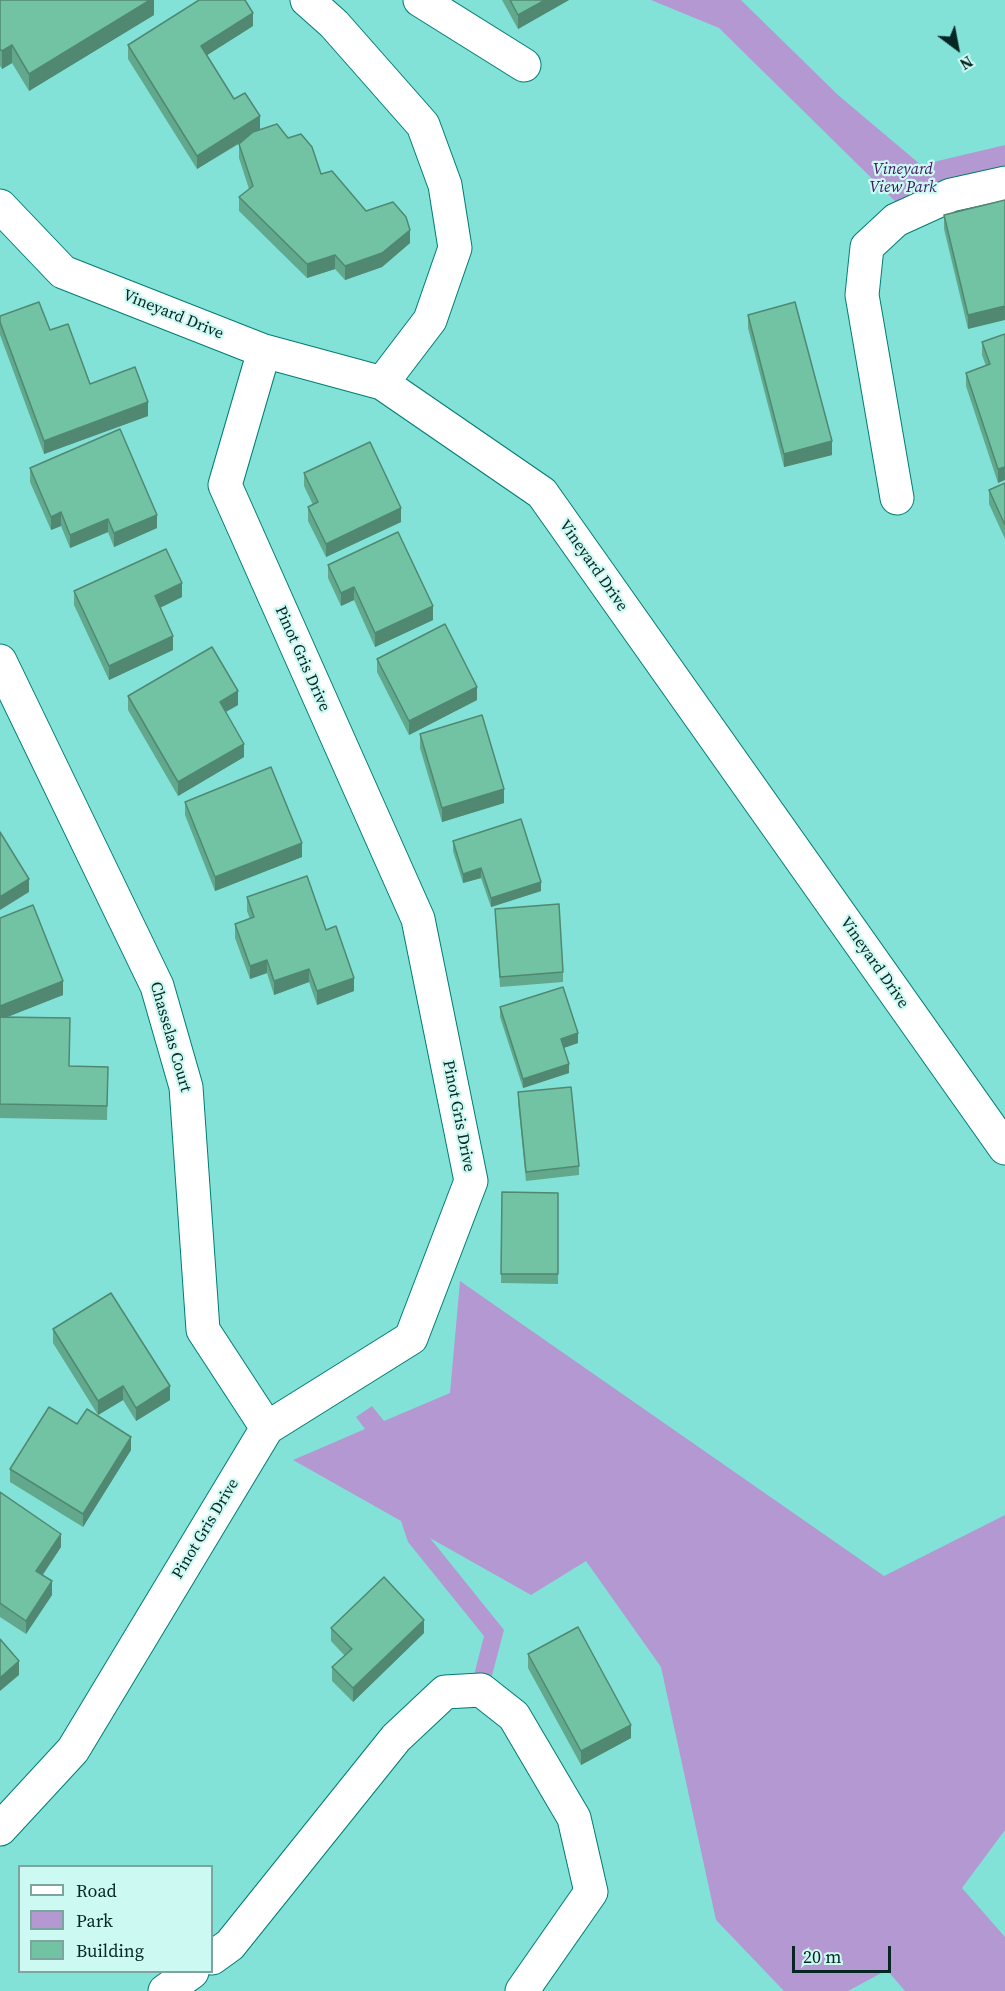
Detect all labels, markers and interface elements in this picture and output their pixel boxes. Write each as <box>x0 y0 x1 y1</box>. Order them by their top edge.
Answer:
north arrow <box>927 18 987 78</box>
text: N <box>956 51 977 76</box>
park label: Vineyard View Park <box>869 160 937 198</box>
street label: Vineyard Drive <box>120 286 226 344</box>
street label: Vineyard Drive <box>555 517 631 615</box>
street label: Pinot Gris Drive <box>270 603 334 715</box>
street label: Vineyard Drive <box>836 914 912 1012</box>
street label: Chasselas Court <box>145 980 195 1094</box>
street label: Pinot Gris Drive <box>438 1059 478 1173</box>
street label: Pinot Gris Drive <box>169 1475 243 1583</box>
legend <box>18 1865 213 1973</box>
text: Road <box>76 1878 117 1903</box>
text: Park <box>76 1908 113 1933</box>
scale bar <box>795 1934 894 1972</box>
text: Building <box>76 1938 144 1963</box>
text: 20 m <box>803 1944 841 1969</box>

